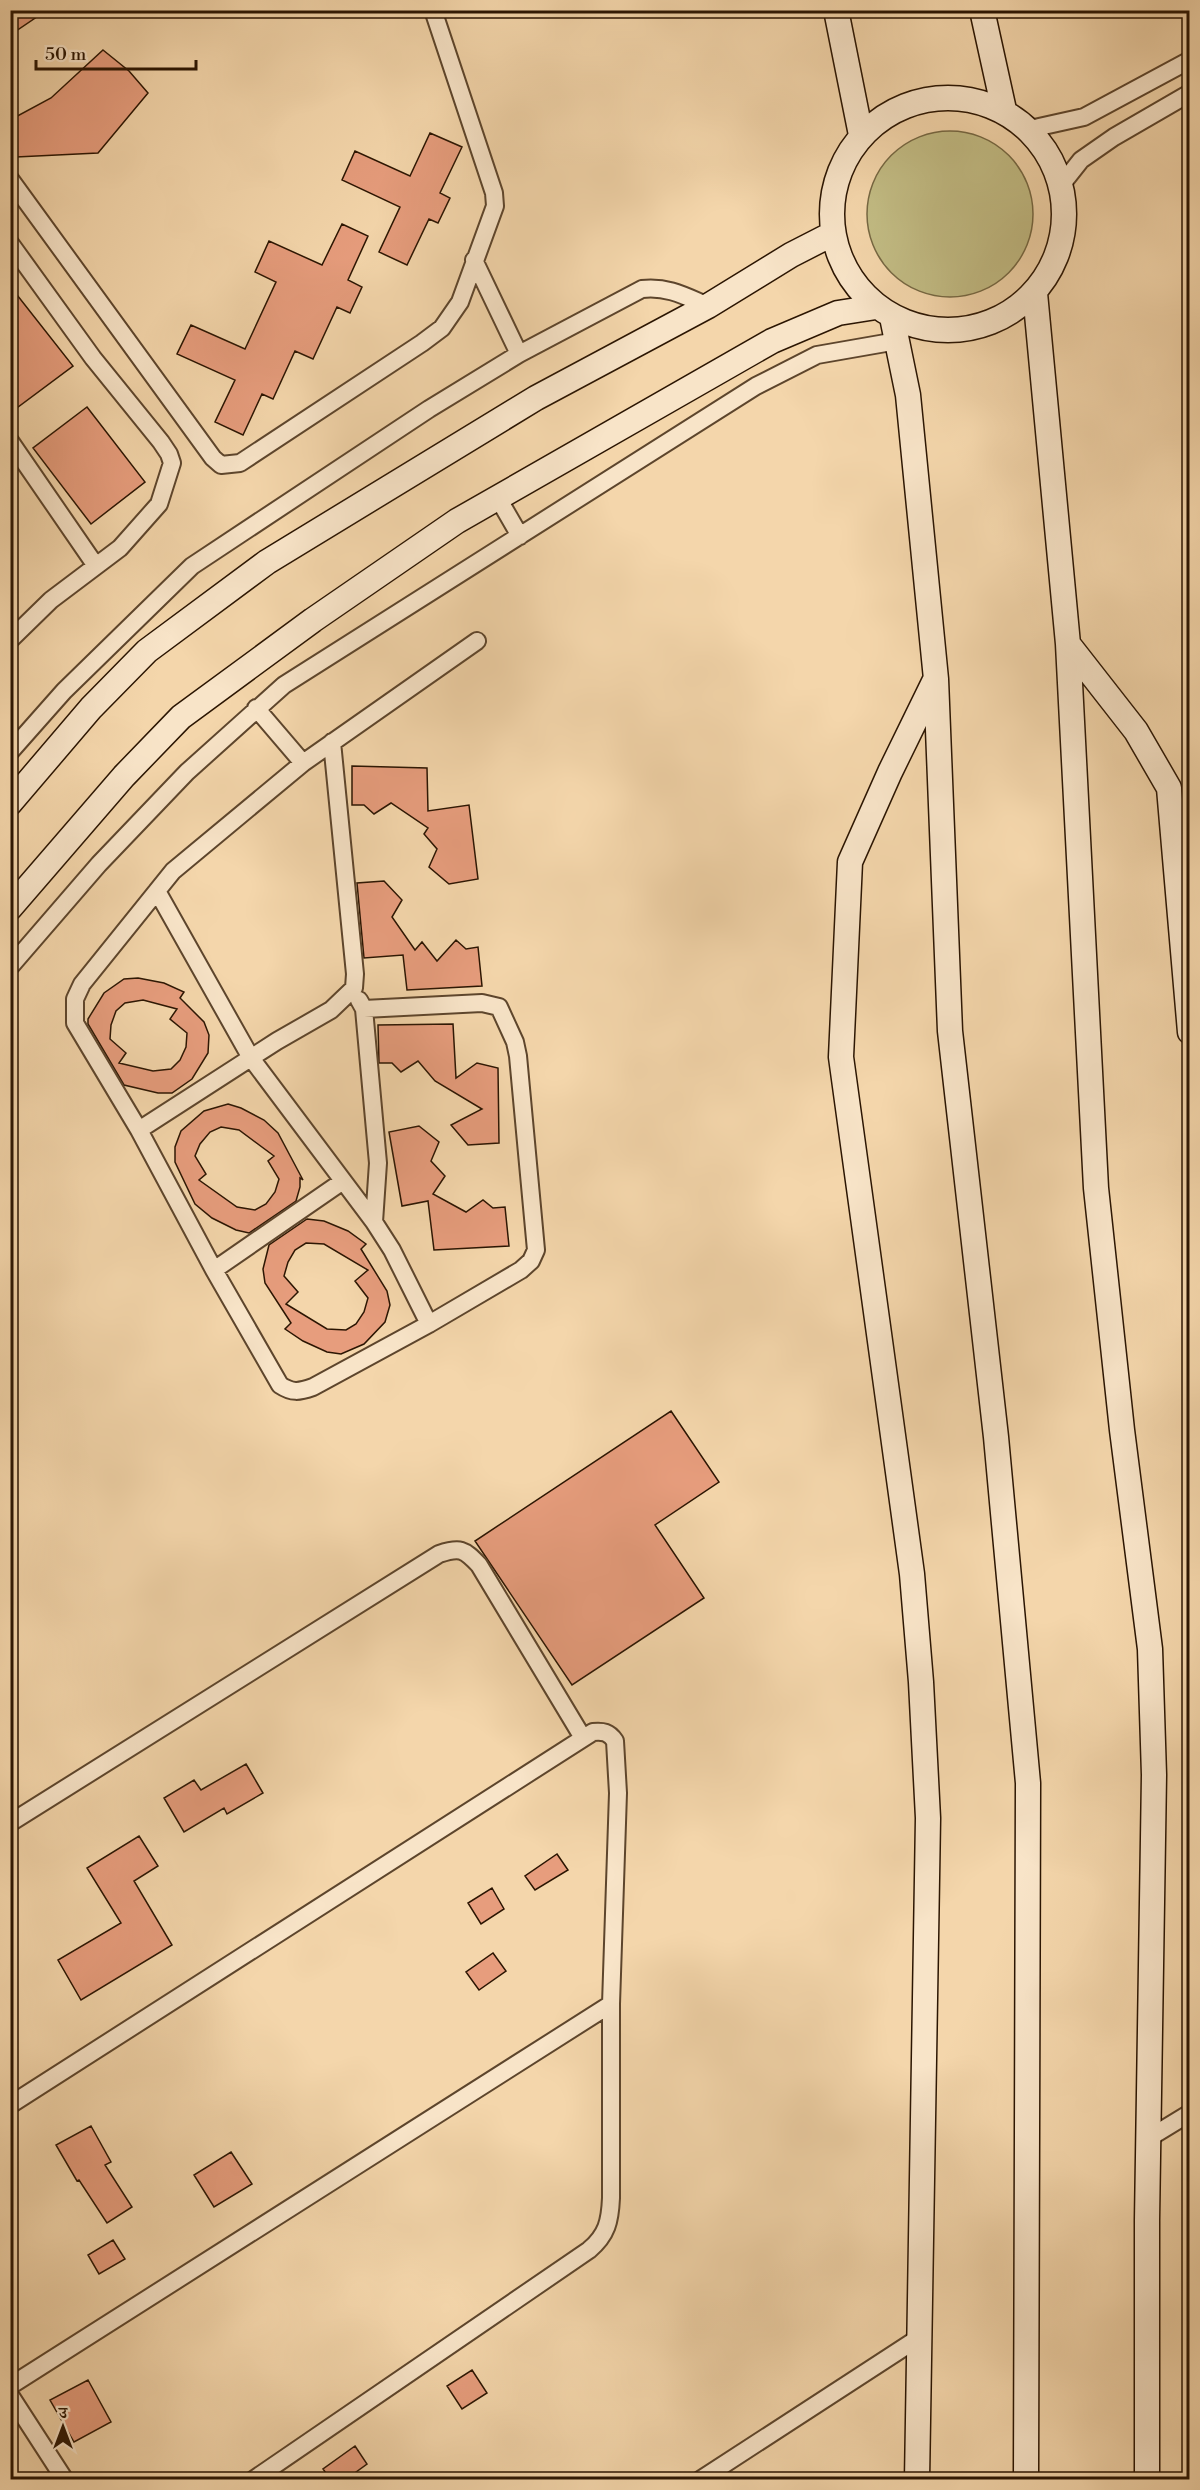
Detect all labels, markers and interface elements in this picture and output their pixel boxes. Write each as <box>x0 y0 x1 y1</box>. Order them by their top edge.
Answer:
scale bar <box>36 33 196 71</box>
text: 50 m <box>45 43 87 66</box>
north arrow <box>33 2397 93 2457</box>
text: उ <box>58 2403 69 2423</box>

